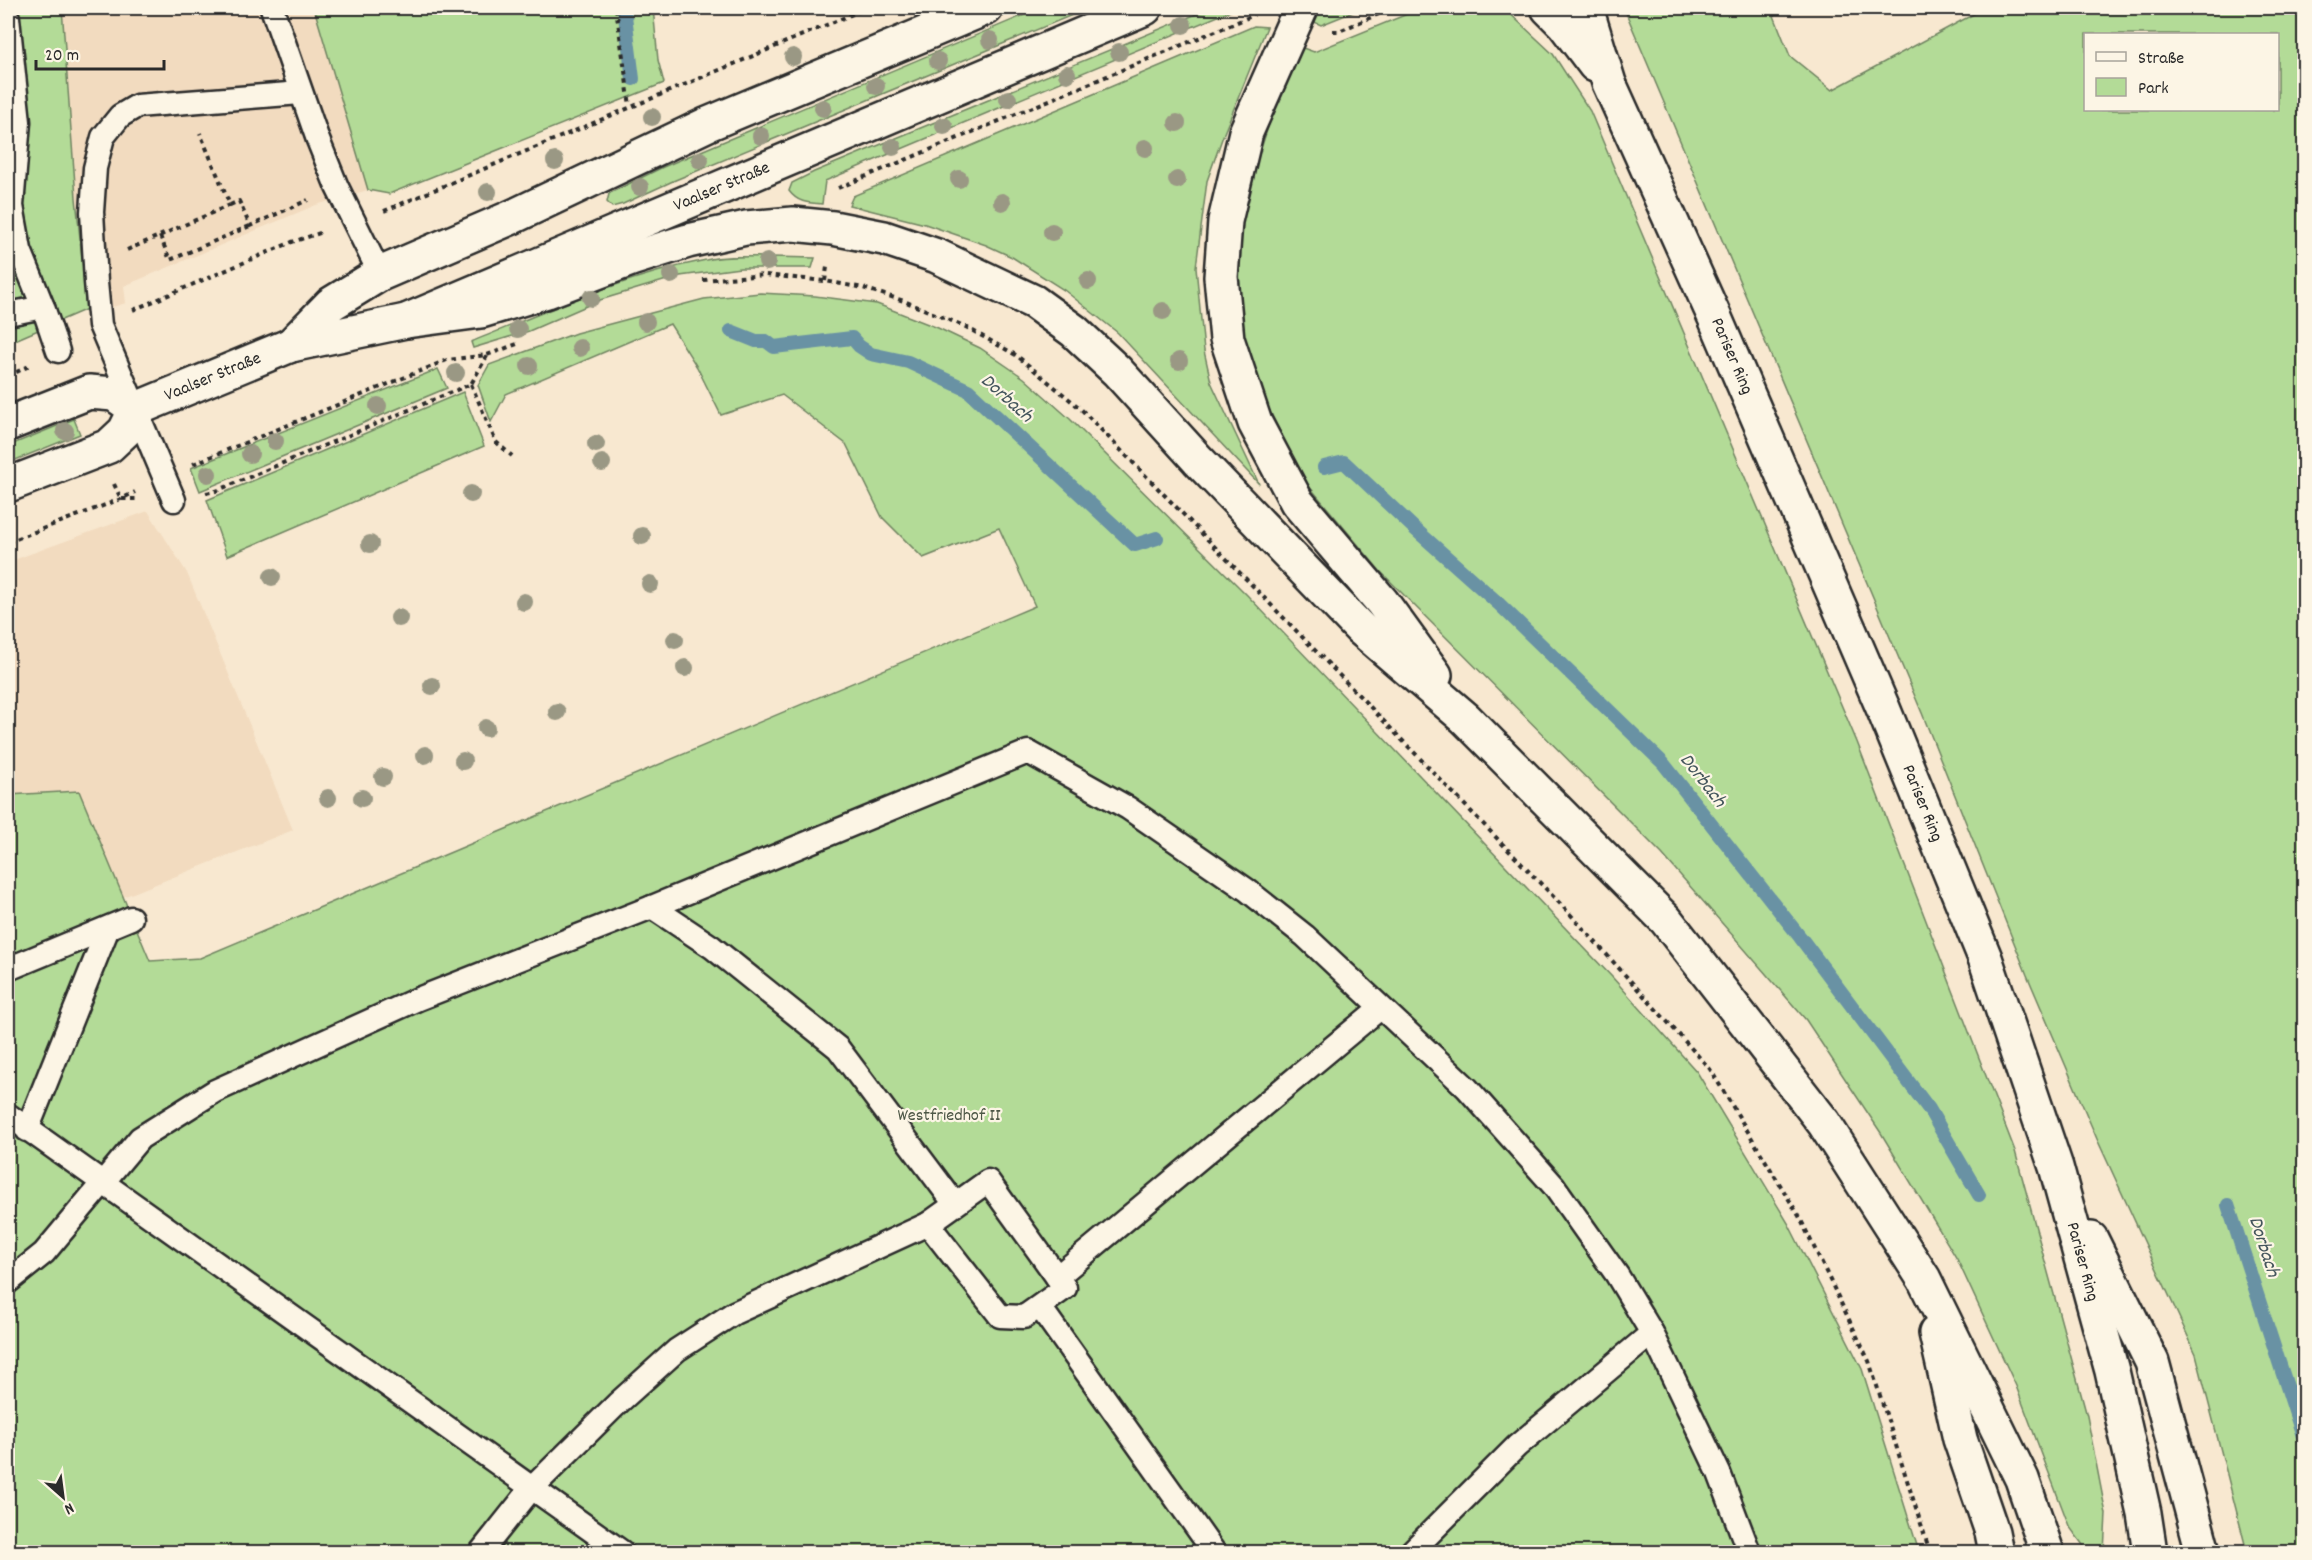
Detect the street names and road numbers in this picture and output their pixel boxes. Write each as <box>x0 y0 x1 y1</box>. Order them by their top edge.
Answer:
street label: Vaalser Straße <box>670 156 774 219</box>
street label: Pariser Ring <box>1704 314 1759 399</box>
street label: Vaalser Straße <box>161 346 265 408</box>
street label: Pariser Ring <box>1895 761 1949 846</box>
street label: Pariser Ring <box>2059 1219 2105 1304</box>

